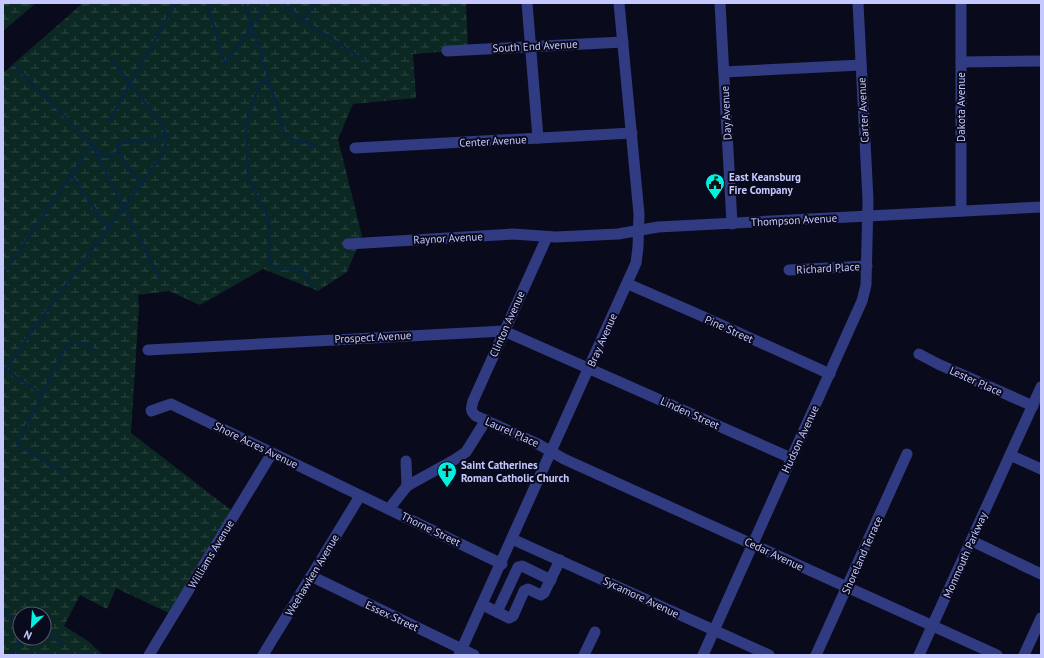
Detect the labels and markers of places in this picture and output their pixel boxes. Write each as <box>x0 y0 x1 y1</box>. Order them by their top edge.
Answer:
place label: East Keansburg Fire Company <box>729 170 801 197</box>
public building icon: East Keansburg Fire Company <box>704 172 726 200</box>
place label: Saint Catherines Roman Catholic Church <box>461 458 569 485</box>
church icon: Saint Catherines Roman Catholic Church <box>436 460 458 488</box>

